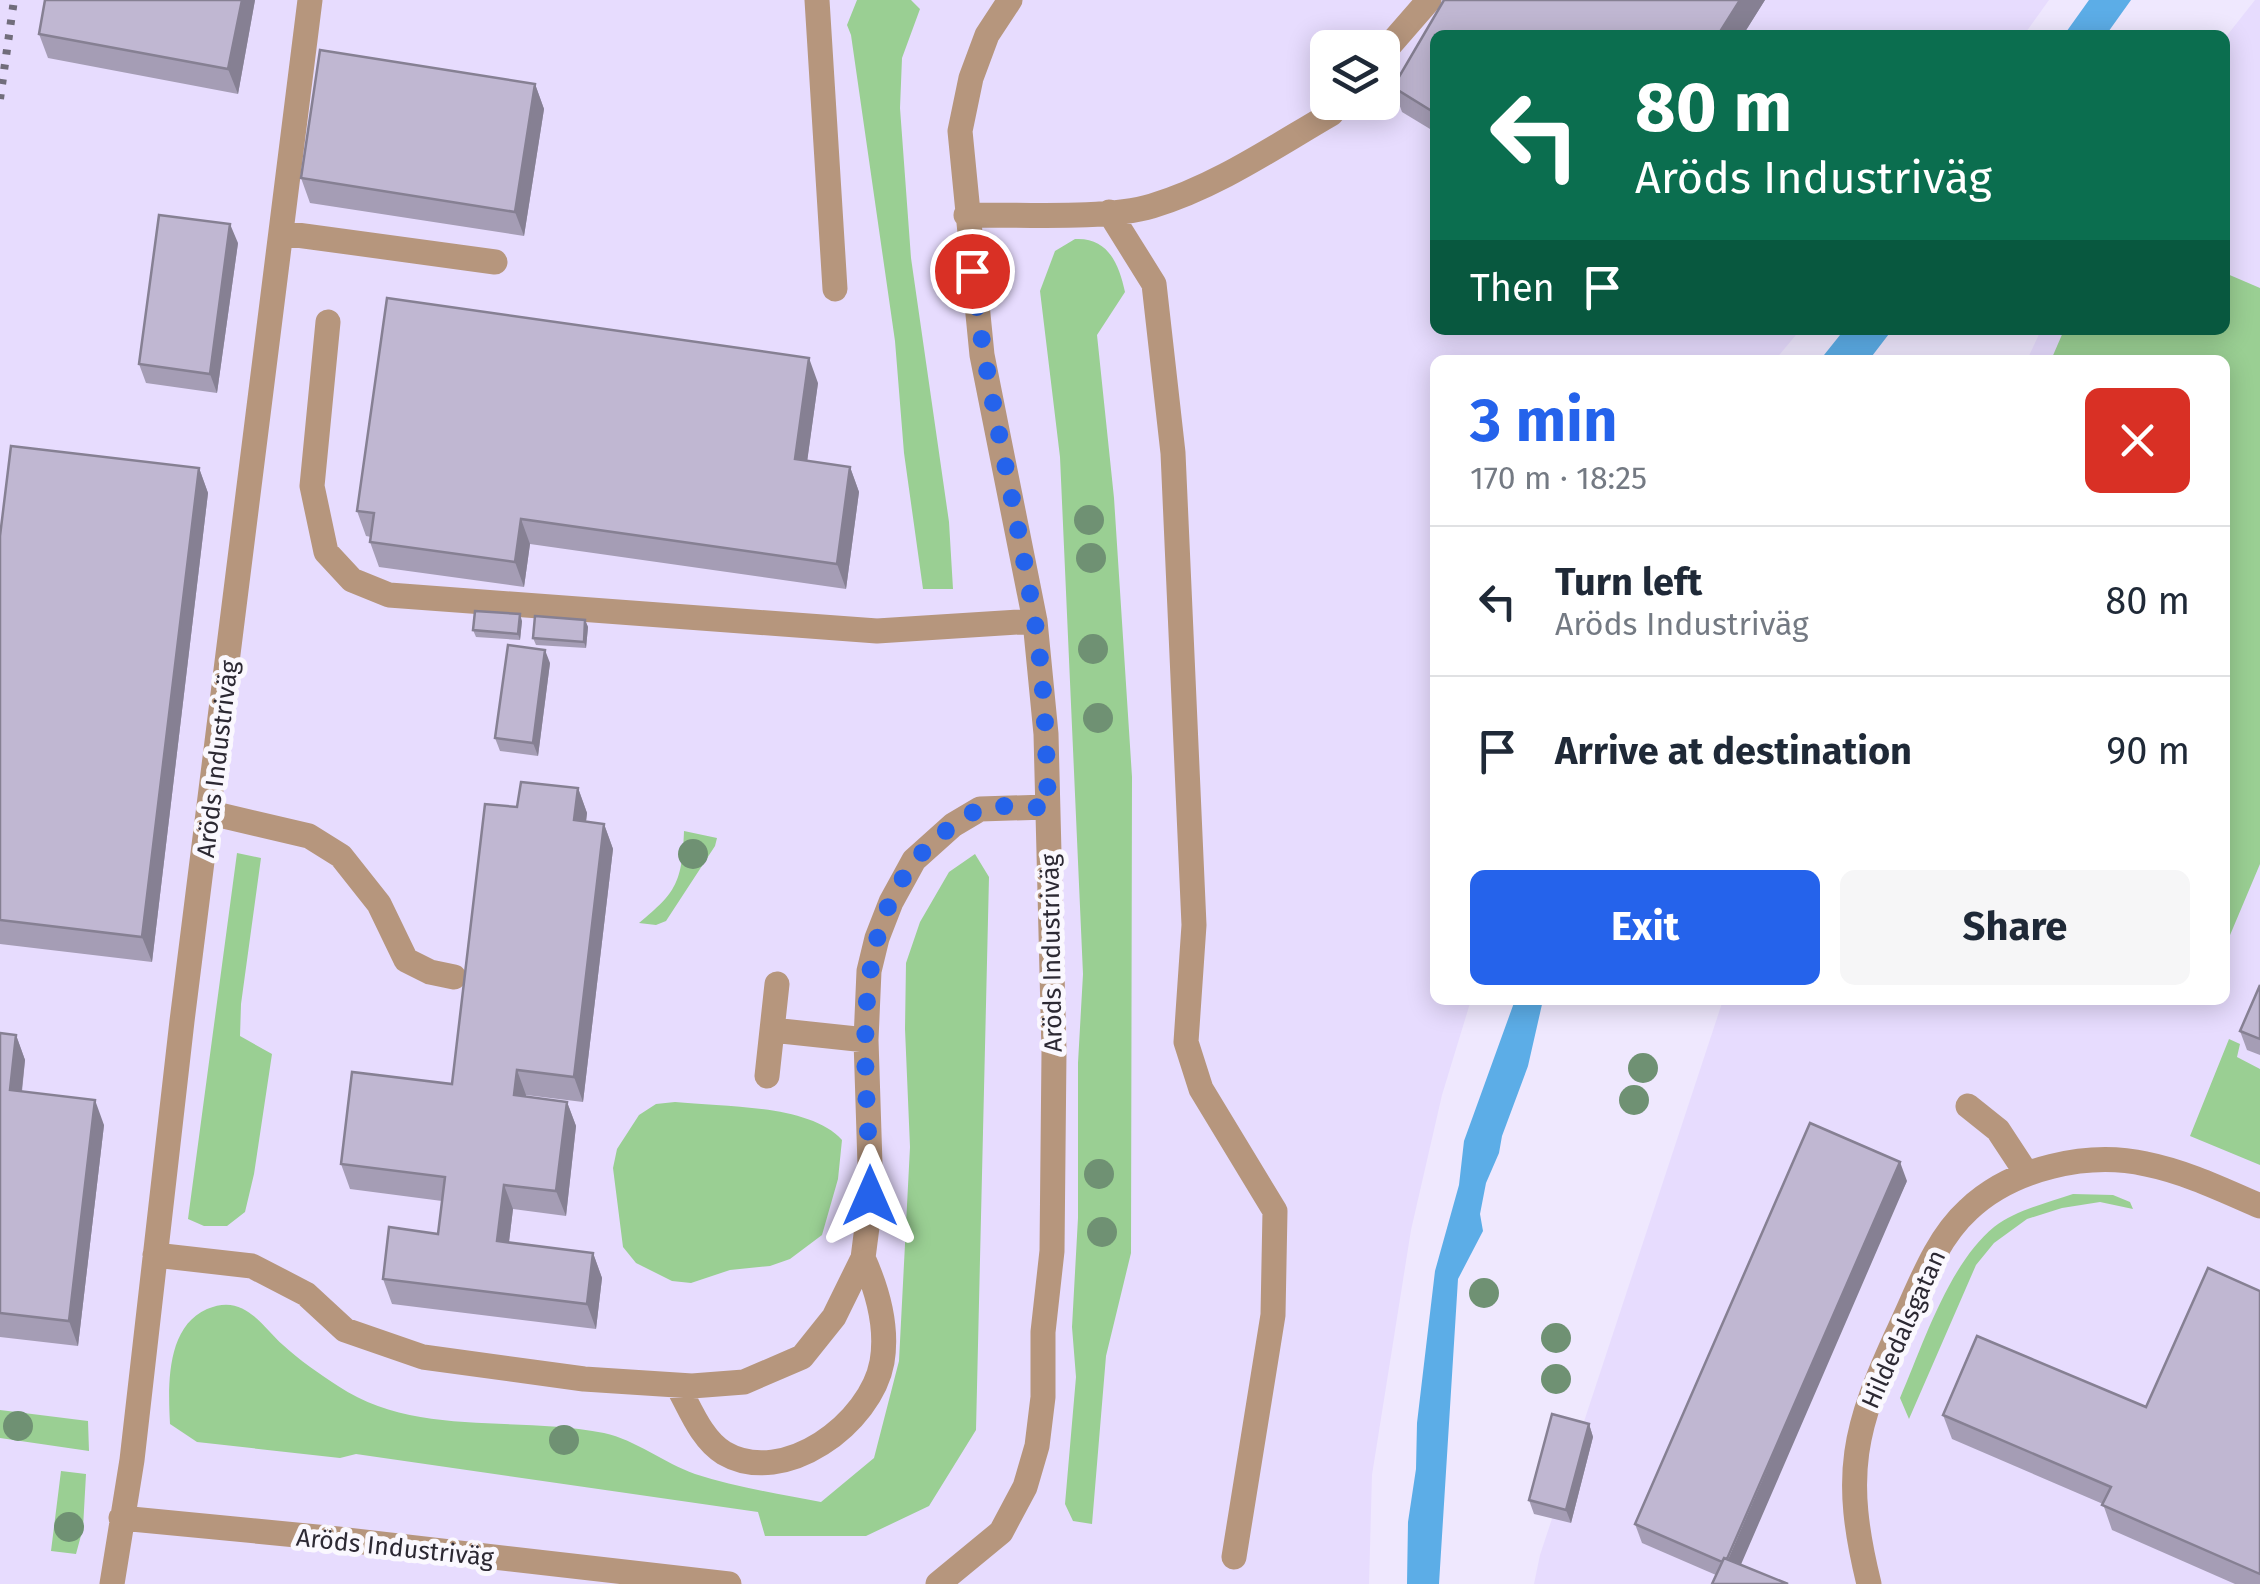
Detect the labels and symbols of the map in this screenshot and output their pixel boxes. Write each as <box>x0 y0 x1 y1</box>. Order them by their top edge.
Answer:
pin <box>930 229 1015 314</box>
street label: Aröds Industriväg <box>191 659 245 859</box>
street label: Aröds Industriväg <box>1035 854 1069 1052</box>
position arrow <box>818 1144 922 1248</box>
street label: Hildedalsgatan <box>1856 1245 1952 1413</box>
street label: Aröds Industriväg <box>295 1523 495 1573</box>

